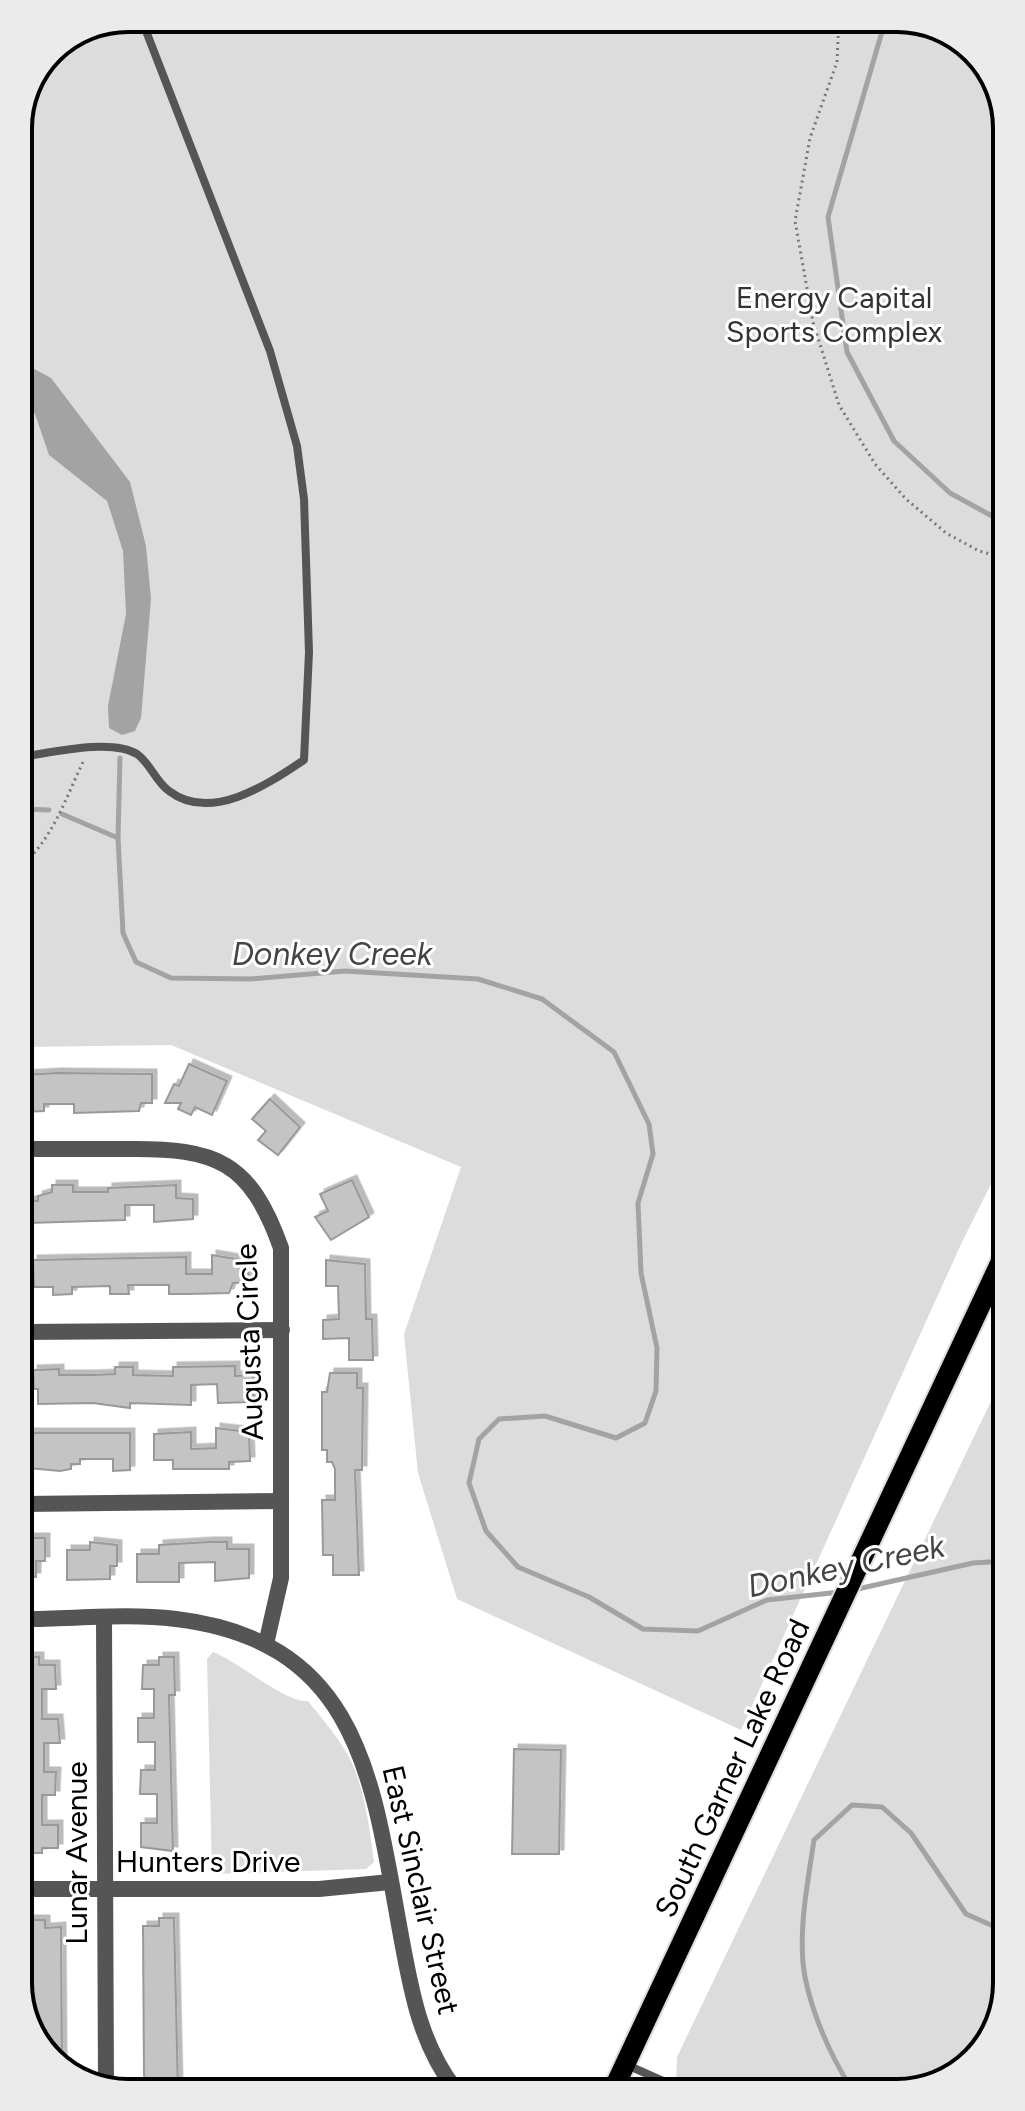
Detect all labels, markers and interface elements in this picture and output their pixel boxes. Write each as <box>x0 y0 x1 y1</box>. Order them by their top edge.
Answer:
park label: Energy Capital Sports Complex <box>726 279 942 350</box>
water label: Donkey Creek <box>232 935 434 973</box>
street label: Augusta Circle <box>227 1243 271 1441</box>
water label: Donkey Creek <box>744 1526 949 1605</box>
street label: South Garner Lake Road <box>647 1613 817 1923</box>
street label: Lunar Avenue <box>58 1761 95 1945</box>
street label: East Sinclair Street <box>374 1762 468 2018</box>
street label: Hunters Drive <box>116 1843 300 1880</box>

